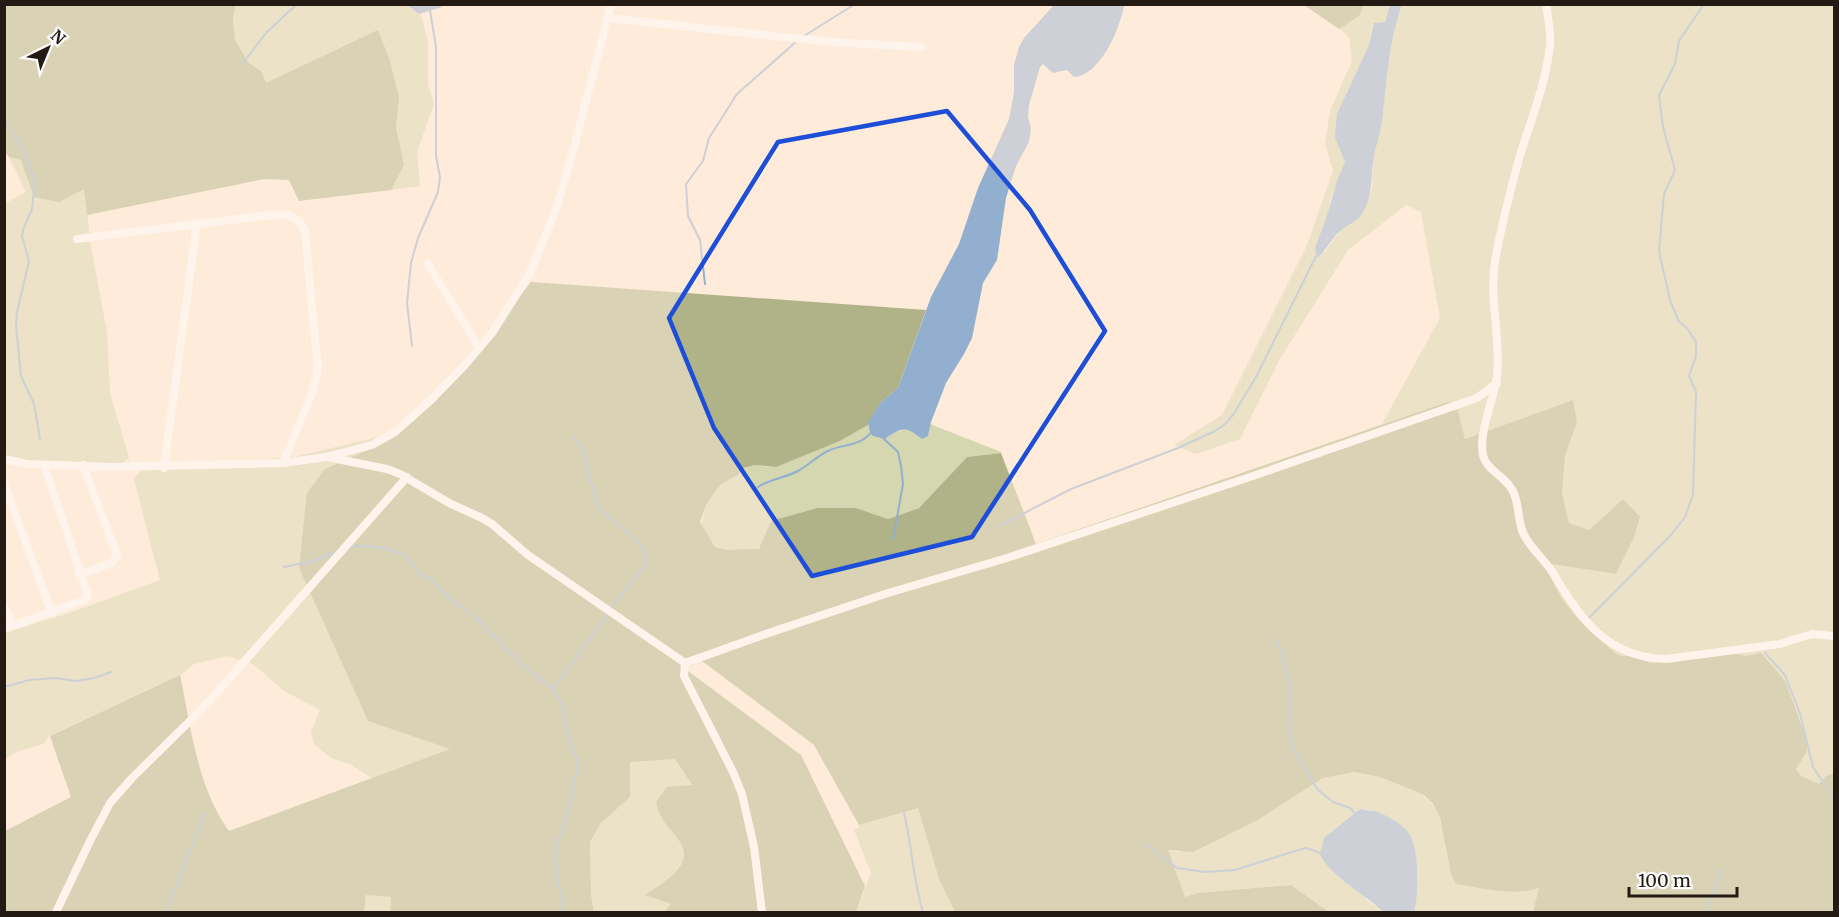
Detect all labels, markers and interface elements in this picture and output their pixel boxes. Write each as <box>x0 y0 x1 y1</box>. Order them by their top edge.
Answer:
north arrow <box>18 18 78 78</box>
text: N <box>47 25 70 49</box>
scale bar <box>1629 860 1737 898</box>
text: 100 m <box>1638 869 1691 892</box>

